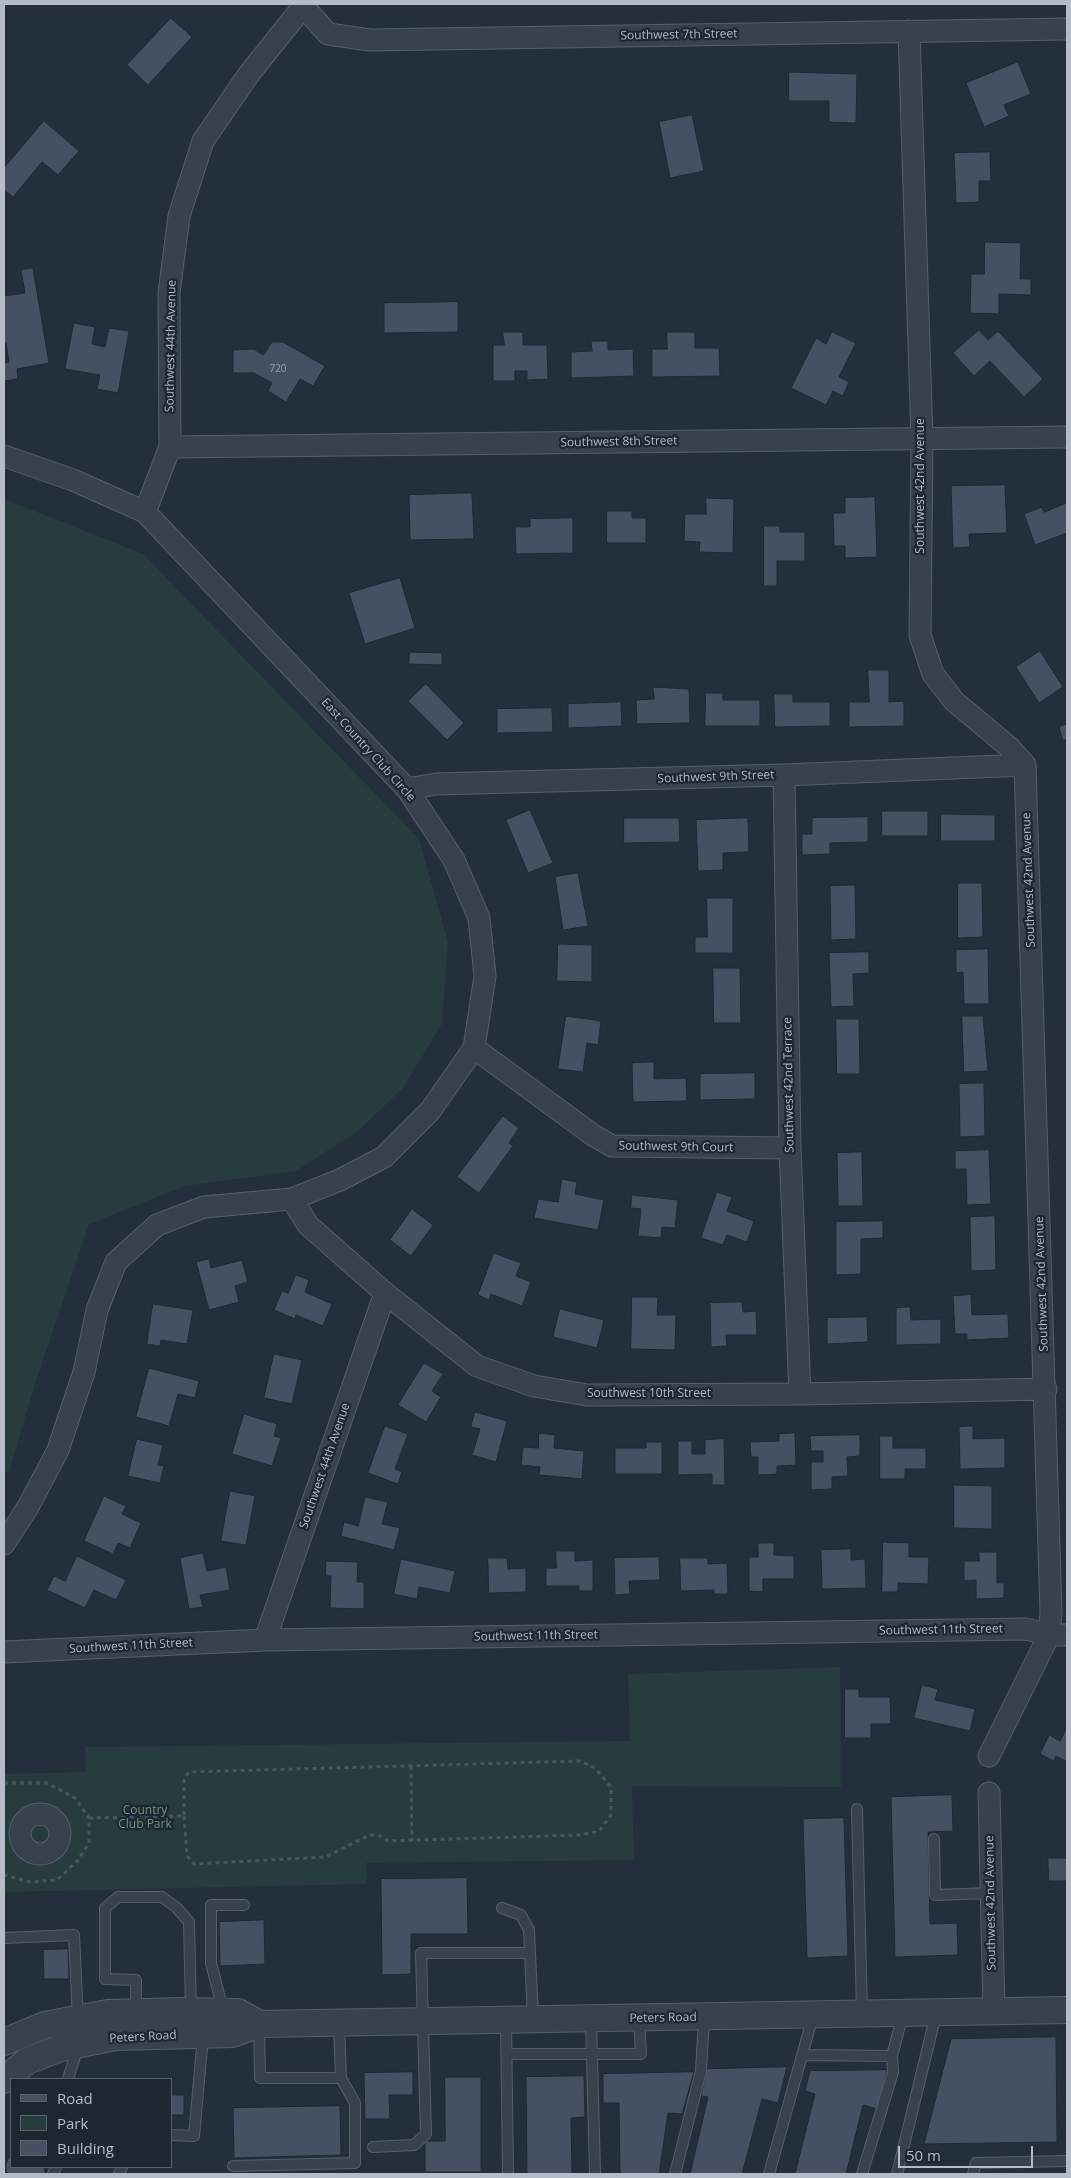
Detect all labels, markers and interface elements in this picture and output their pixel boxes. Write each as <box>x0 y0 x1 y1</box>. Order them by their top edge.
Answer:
street label: Southwest 7th Street <box>620 27 738 43</box>
street label: Southwest 44th Avenue <box>163 280 179 412</box>
house number: 720 <box>269 363 287 375</box>
street label: Southwest 42nd Avenue <box>914 418 928 554</box>
street label: Southwest 8th Street <box>560 434 678 450</box>
street label: East Country Club Circle <box>318 696 418 804</box>
street label: Southwest 9th Street <box>657 768 775 786</box>
street label: Southwest 42nd Avenue <box>1019 812 1039 948</box>
street label: Southwest 42nd Terrace <box>781 1017 797 1153</box>
street label: Southwest 9th Court <box>618 1139 734 1155</box>
street label: Southwest 42nd Avenue <box>1032 1216 1052 1352</box>
street label: Southwest 10th Street <box>587 1387 711 1401</box>
street label: Southwest 44th Avenue <box>297 1401 353 1531</box>
street label: Southwest 11th Street <box>879 1622 1003 1638</box>
street label: Southwest 11th Street <box>474 1628 598 1644</box>
street label: Southwest 11th Street <box>69 1636 193 1656</box>
park label: Country Club Park <box>118 1804 172 1832</box>
street label: Southwest 42nd Avenue <box>983 1835 999 1971</box>
street label: Peters Road <box>629 2010 697 2026</box>
street label: Peters Road <box>109 2028 177 2046</box>
legend <box>10 2078 172 2168</box>
text: Road <box>57 2088 93 2108</box>
text: Park <box>57 2113 88 2133</box>
scale bar <box>901 2136 1036 2168</box>
text: Building <box>57 2138 114 2158</box>
text: 50 m <box>906 2145 941 2165</box>

